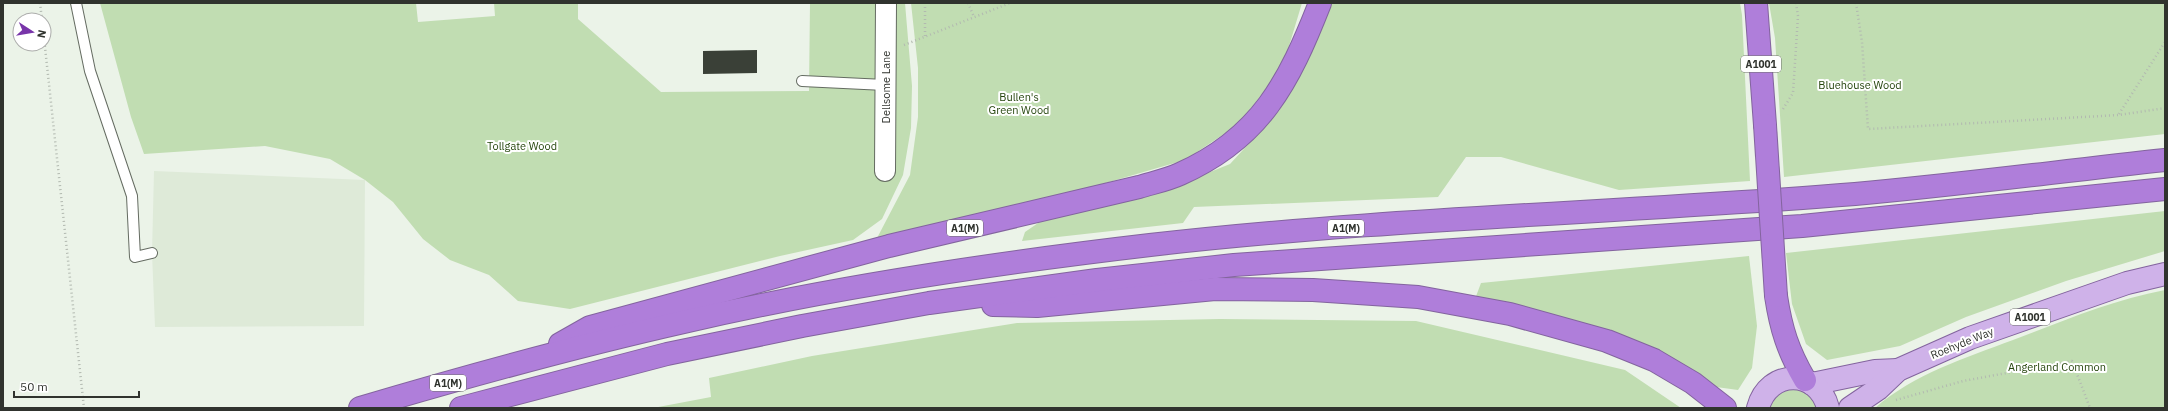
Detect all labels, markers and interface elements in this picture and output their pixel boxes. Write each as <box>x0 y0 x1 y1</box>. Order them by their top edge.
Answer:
north arrow <box>12 12 52 52</box>
text: N <box>34 29 49 39</box>
street label: Dellsome Lane <box>879 51 893 123</box>
road number: A1001 <box>1741 56 1781 72</box>
park label: Bluehouse Wood <box>1818 78 1902 92</box>
park label: Bullen's Green Wood <box>989 90 1049 117</box>
park label: Tollgate Wood <box>487 139 557 153</box>
road number: A1(M) <box>947 220 983 236</box>
road number: A1(M) <box>1328 220 1364 236</box>
road number: A1001 <box>2010 309 2050 325</box>
street label: Roehyde Way <box>1928 324 1996 362</box>
park label: Angerland Common <box>2008 360 2106 374</box>
scale bar <box>14 373 139 399</box>
road number: A1(M) <box>430 375 466 391</box>
text: 50 m <box>20 379 48 394</box>

